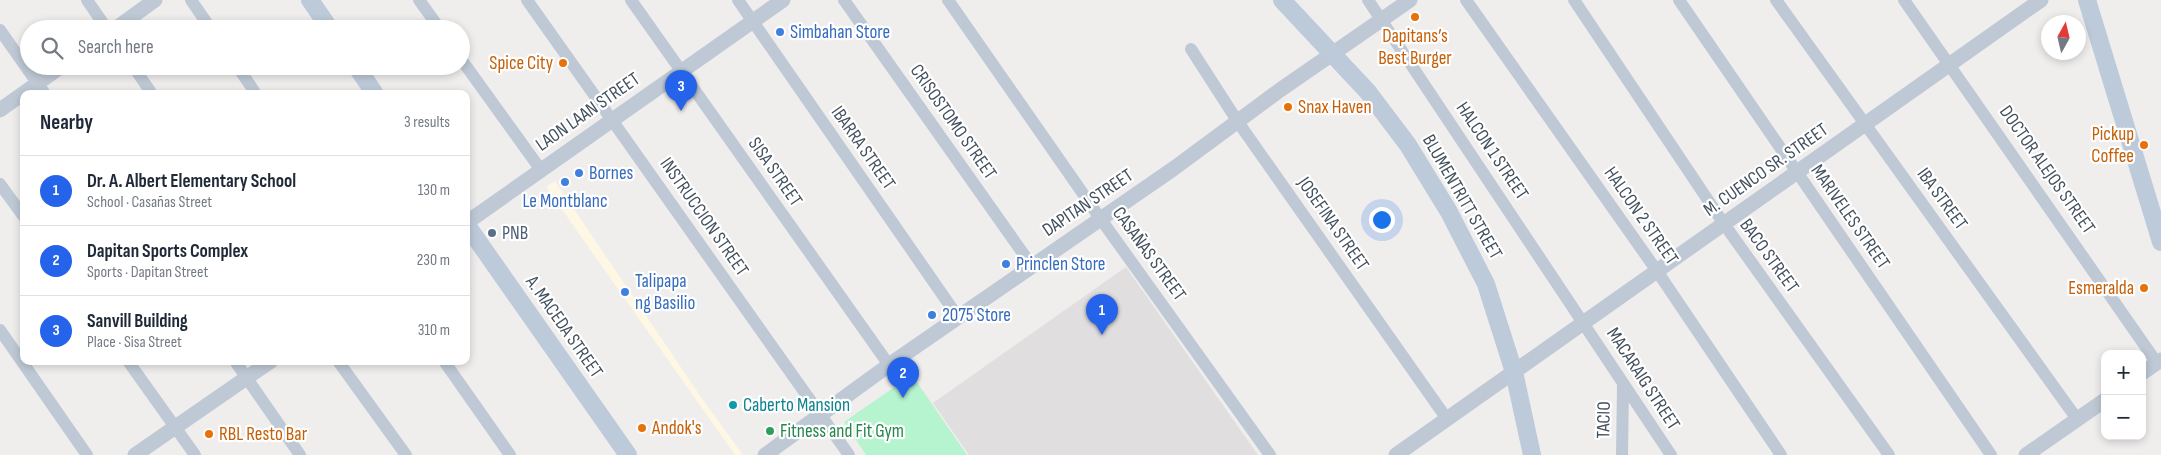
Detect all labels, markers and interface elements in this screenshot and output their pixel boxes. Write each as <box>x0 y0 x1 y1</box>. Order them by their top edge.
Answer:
marker: Dapitans’s Best Burger <box>1409 11 1421 23</box>
north arrow <box>2041 15 2086 60</box>
search box <box>20 20 470 75</box>
place label: Simbahan Store <box>790 21 890 44</box>
place label: Dapitans’s Best Burger <box>1378 25 1452 70</box>
marker: Simbahan Store <box>774 26 786 38</box>
icon: search <box>38 34 66 62</box>
text: Search here <box>78 36 154 59</box>
place label: Spice City <box>489 52 554 75</box>
marker: Spice City <box>557 57 569 69</box>
street label: CRISOSTOMO STREET <box>905 60 1001 184</box>
street label: LAON LAAN STREET <box>532 68 645 156</box>
pin: 3 <box>665 70 697 111</box>
place label: Snax Haven <box>1298 96 1372 119</box>
street label: HALCON 1 STREET <box>1451 98 1533 205</box>
marker: Snax Haven <box>1282 101 1294 113</box>
street label: DOCTOR ALEJOS STREET <box>1994 101 2100 239</box>
street label: IBARRA STREET <box>826 102 900 194</box>
text: Nearby <box>40 110 93 135</box>
text: 3 results <box>404 113 450 132</box>
street label: M. CUENCO SR. STREET <box>1699 118 1833 222</box>
place label: Pickup Coffee <box>2091 123 2134 168</box>
street label: BLUMENTRITT STREET <box>1417 131 1507 264</box>
street label: SISA STREET <box>743 133 807 211</box>
marker: Pickup Coffee <box>2138 139 2150 151</box>
street label: INSTRUCCION STREET <box>655 153 754 281</box>
street label: MARIVELES STREET <box>1806 160 1895 274</box>
place label: Bornes <box>589 162 634 185</box>
street label: HALCON 2 STREET <box>1599 163 1683 270</box>
street label: IBA STREET <box>1912 163 1972 235</box>
street label: DAPITAN STREET <box>1038 164 1138 242</box>
marker: Bornes <box>573 167 585 179</box>
text: Dr. A. Albert Elementary School <box>87 170 296 193</box>
street label: JOSEFINA STREET <box>1292 172 1374 276</box>
marker: Le Montblanc <box>559 176 571 188</box>
text: 1 <box>53 181 59 200</box>
text: 130 m <box>418 181 450 200</box>
place label: Le Montblanc <box>522 190 608 213</box>
text: School · Casañas Street <box>87 193 212 212</box>
street label: CASAÑAS STREET <box>1107 203 1191 306</box>
your location <box>1369 207 1395 233</box>
street label: BACO STREET <box>1734 215 1804 298</box>
place label: PNB <box>502 222 528 245</box>
marker: PNB <box>486 227 498 239</box>
text: Dapitan Sports Complex <box>87 240 248 263</box>
text: 2 <box>52 251 60 270</box>
text: 230 m <box>417 251 450 270</box>
place label: Princlen Store <box>1016 253 1106 276</box>
marker: Princlen Store <box>1000 258 1012 270</box>
text: Sports · Dapitan Street <box>87 263 208 282</box>
place label: Talipapa ng Basilio <box>635 270 695 315</box>
street label: A. MACEDA STREET <box>520 271 608 383</box>
place label: Esmeralda <box>2068 277 2134 300</box>
marker: Esmeralda <box>2138 282 2150 294</box>
marker: Talipapa ng Basilio <box>619 286 631 298</box>
pin: 1 <box>1086 294 1118 335</box>
place label: 2075 Store <box>942 304 1011 327</box>
marker: 2075 Store <box>926 309 938 321</box>
text: Sanvill Building <box>87 310 188 333</box>
text: 3 <box>52 321 60 340</box>
text: 310 m <box>418 321 450 340</box>
street label: MACARAIG STREET <box>1601 323 1685 435</box>
text: Place · Sisa Street <box>87 333 182 352</box>
map controls <box>2101 350 2146 440</box>
button: + <box>2101 350 2146 395</box>
pin: 2 <box>887 357 919 398</box>
place label: Caberto Mansion <box>743 394 850 417</box>
button: − <box>2101 395 2146 440</box>
marker: Caberto Mansion <box>727 399 739 411</box>
street label: TACIO <box>1592 401 1616 439</box>
place label: Andok's <box>651 417 702 440</box>
place label: Fitness and Fit Gym <box>780 420 904 443</box>
marker: Andok's <box>636 422 648 434</box>
place label: RBL Resto Bar <box>219 423 308 446</box>
marker: Fitness and Fit Gym <box>764 425 776 437</box>
marker: RBL Resto Bar <box>203 428 215 440</box>

